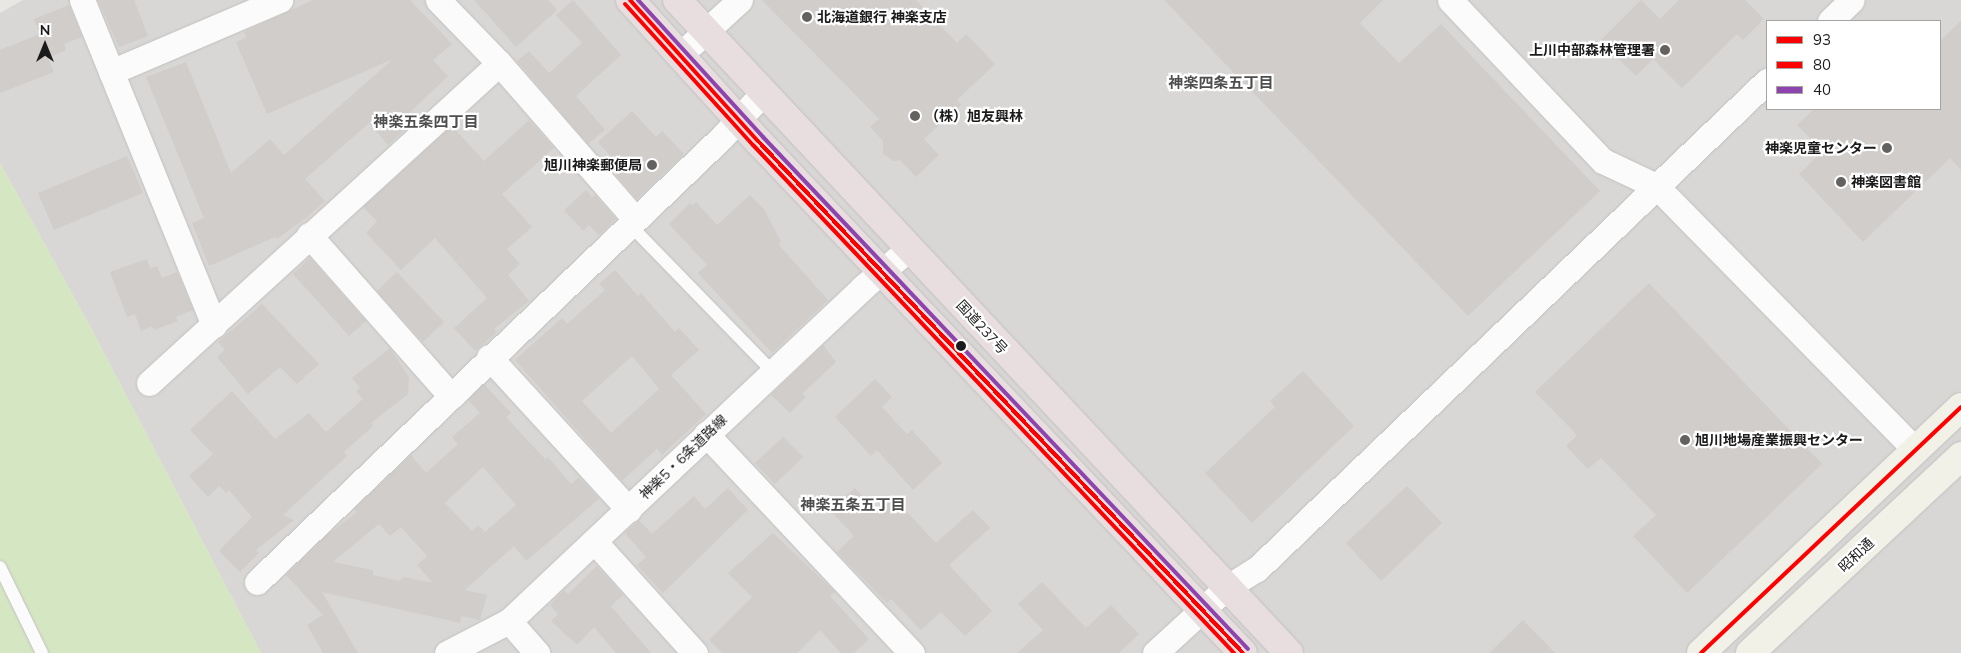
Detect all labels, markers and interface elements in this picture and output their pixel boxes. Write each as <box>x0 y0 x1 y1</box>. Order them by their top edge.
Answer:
place label: 北海道銀行 神楽支店 <box>817 9 947 25</box>
marker: 北海道銀行 神楽支店 <box>801 11 813 23</box>
north arrow <box>20 20 70 70</box>
legend <box>1766 20 1941 110</box>
text: N <box>40 21 50 39</box>
text: 93 <box>1813 30 1831 49</box>
place label: 上川中部森林管理署 <box>1529 42 1655 58</box>
marker: 上川中部森林管理署 <box>1659 44 1671 56</box>
text: 80 <box>1813 55 1831 74</box>
district label: 神楽四条五丁目 <box>1169 74 1273 92</box>
text: 40 <box>1813 80 1831 99</box>
place label: （株）旭友興林 <box>925 108 1023 124</box>
marker: （株）旭友興林 <box>909 110 921 122</box>
district label: 神楽五条四丁目 <box>374 113 478 131</box>
place label: 神楽児童センター <box>1765 140 1877 156</box>
marker: 神楽児童センター <box>1881 142 1893 154</box>
place label: 旭川神楽郵便局 <box>544 157 642 173</box>
marker: 旭川神楽郵便局 <box>646 159 658 171</box>
place label: 神楽図書館 <box>1851 174 1921 190</box>
marker: 神楽図書館 <box>1835 176 1847 188</box>
street label: 国道237号 <box>953 297 1011 357</box>
unlabelled marker <box>956 341 966 351</box>
street label: 神楽5・6条道路線 <box>636 411 730 503</box>
place label: 旭川地場産業振興センター <box>1695 432 1863 448</box>
marker: 旭川地場産業振興センター <box>1679 434 1691 446</box>
district label: 神楽五条五丁目 <box>801 496 905 514</box>
street label: 昭和通 <box>1835 535 1877 575</box>

